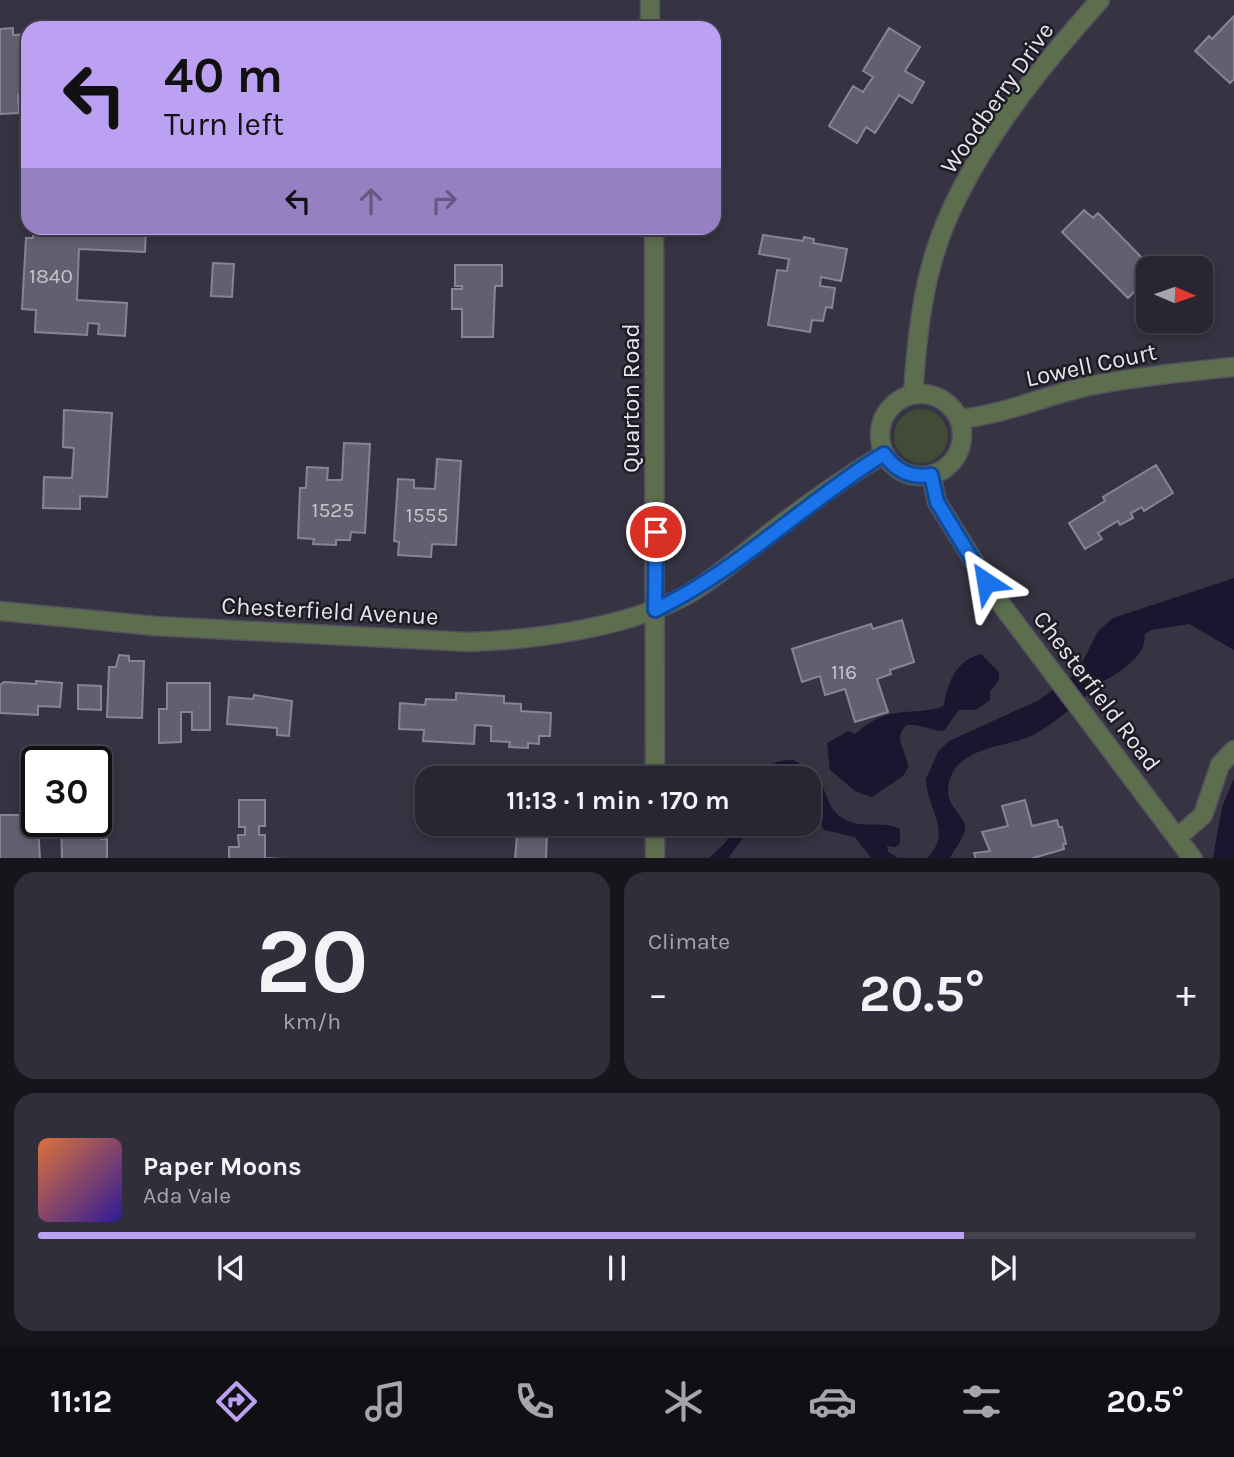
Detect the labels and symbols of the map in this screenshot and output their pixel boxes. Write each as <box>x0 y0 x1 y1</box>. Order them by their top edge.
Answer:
street label: Woodberry Drive <box>934 17 1060 179</box>
north arrow <box>1136 256 1213 332</box>
house number: 1840 <box>29 264 73 288</box>
street label: Quarton Road <box>617 323 645 473</box>
street label: Lowell Court <box>1023 337 1159 393</box>
house number: 1525 <box>312 498 354 522</box>
pin <box>626 502 686 562</box>
house number: 1555 <box>406 503 448 527</box>
position arrow <box>949 545 1023 619</box>
street label: Chesterfield Avenue <box>221 591 439 631</box>
street label: Chesterfield Road <box>1028 605 1166 777</box>
house number: 116 <box>831 660 857 684</box>
speed limit sign: 30 <box>21 746 112 837</box>

